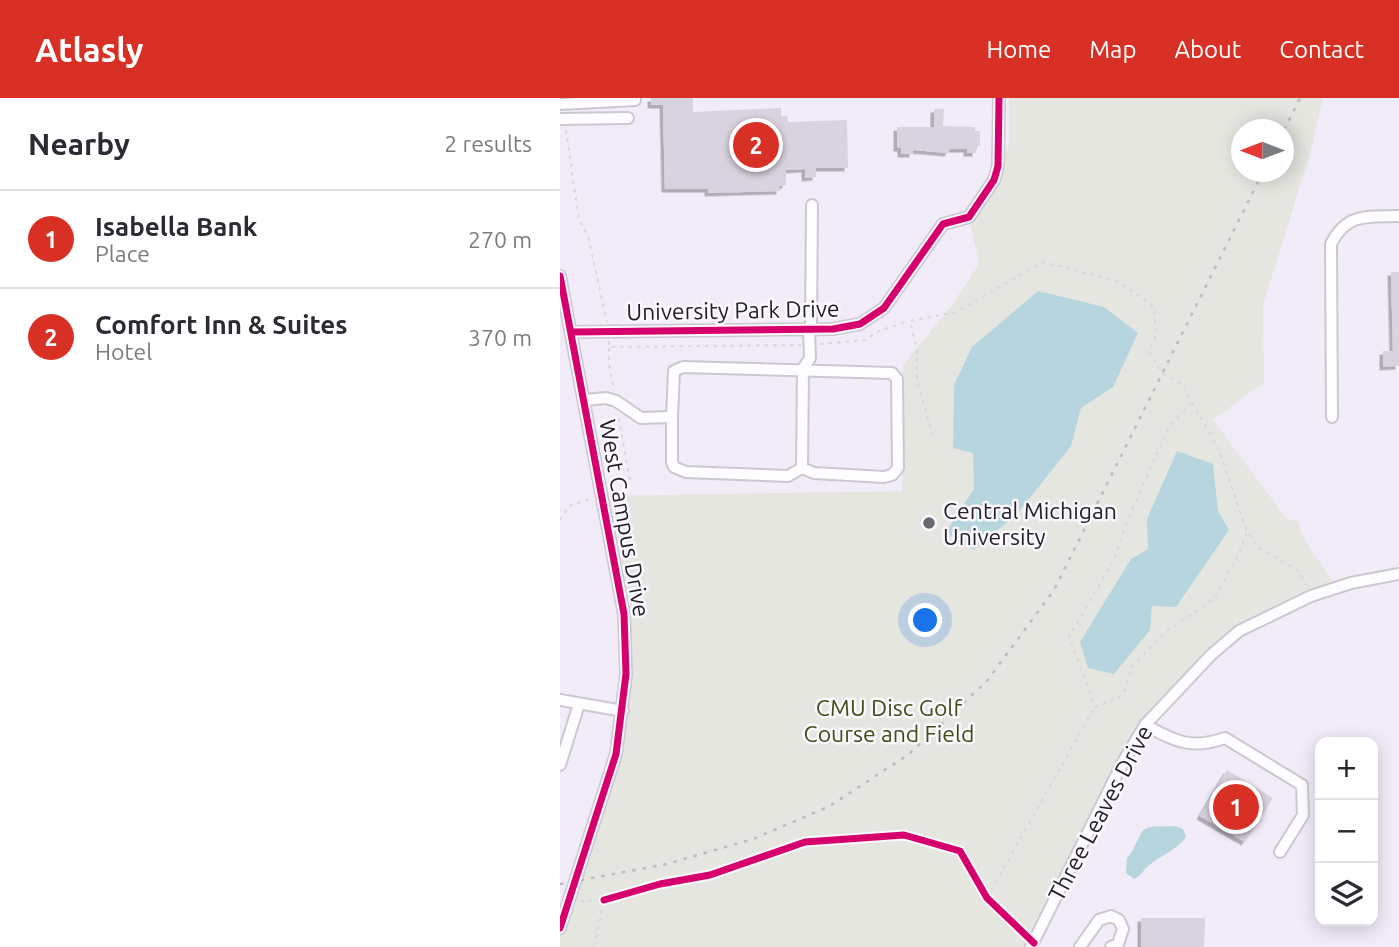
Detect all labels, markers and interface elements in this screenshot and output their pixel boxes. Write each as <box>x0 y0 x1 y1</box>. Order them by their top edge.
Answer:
text: Atlasly <box>35 31 144 68</box>
text: Home <box>986 36 1051 63</box>
text: Map <box>1089 36 1136 63</box>
text: About <box>1174 36 1241 63</box>
text: Contact <box>1279 36 1364 63</box>
pin: 2 <box>733 119 779 171</box>
north arrow <box>1231 119 1294 182</box>
text: Nearby <box>28 127 130 161</box>
text: 2 results <box>444 131 532 156</box>
text: Isabella Bank <box>95 212 257 241</box>
text: 1 <box>45 227 57 252</box>
text: 270 m <box>468 227 532 252</box>
text: Place <box>95 241 150 266</box>
street label: University Park Drive <box>626 296 840 324</box>
text: Comfort Inn & Suites <box>95 310 348 339</box>
text: 2 <box>45 325 57 350</box>
text: 370 m <box>468 325 532 350</box>
text: Hotel <box>95 339 152 364</box>
street label: West Campus Drive <box>595 417 655 619</box>
place label: Central Michigan University <box>943 498 1117 549</box>
marker: Central Michigan University <box>921 515 937 531</box>
your location <box>908 603 942 637</box>
park label: CMU Disc Golf Course and Field <box>804 695 974 746</box>
street label: Three Leaves Drive <box>1043 721 1157 905</box>
map controls <box>1315 737 1378 926</box>
button: + <box>1315 737 1378 800</box>
pin: 1 <box>1213 781 1259 833</box>
button: − <box>1315 800 1378 863</box>
button: layers <box>1315 863 1378 926</box>

